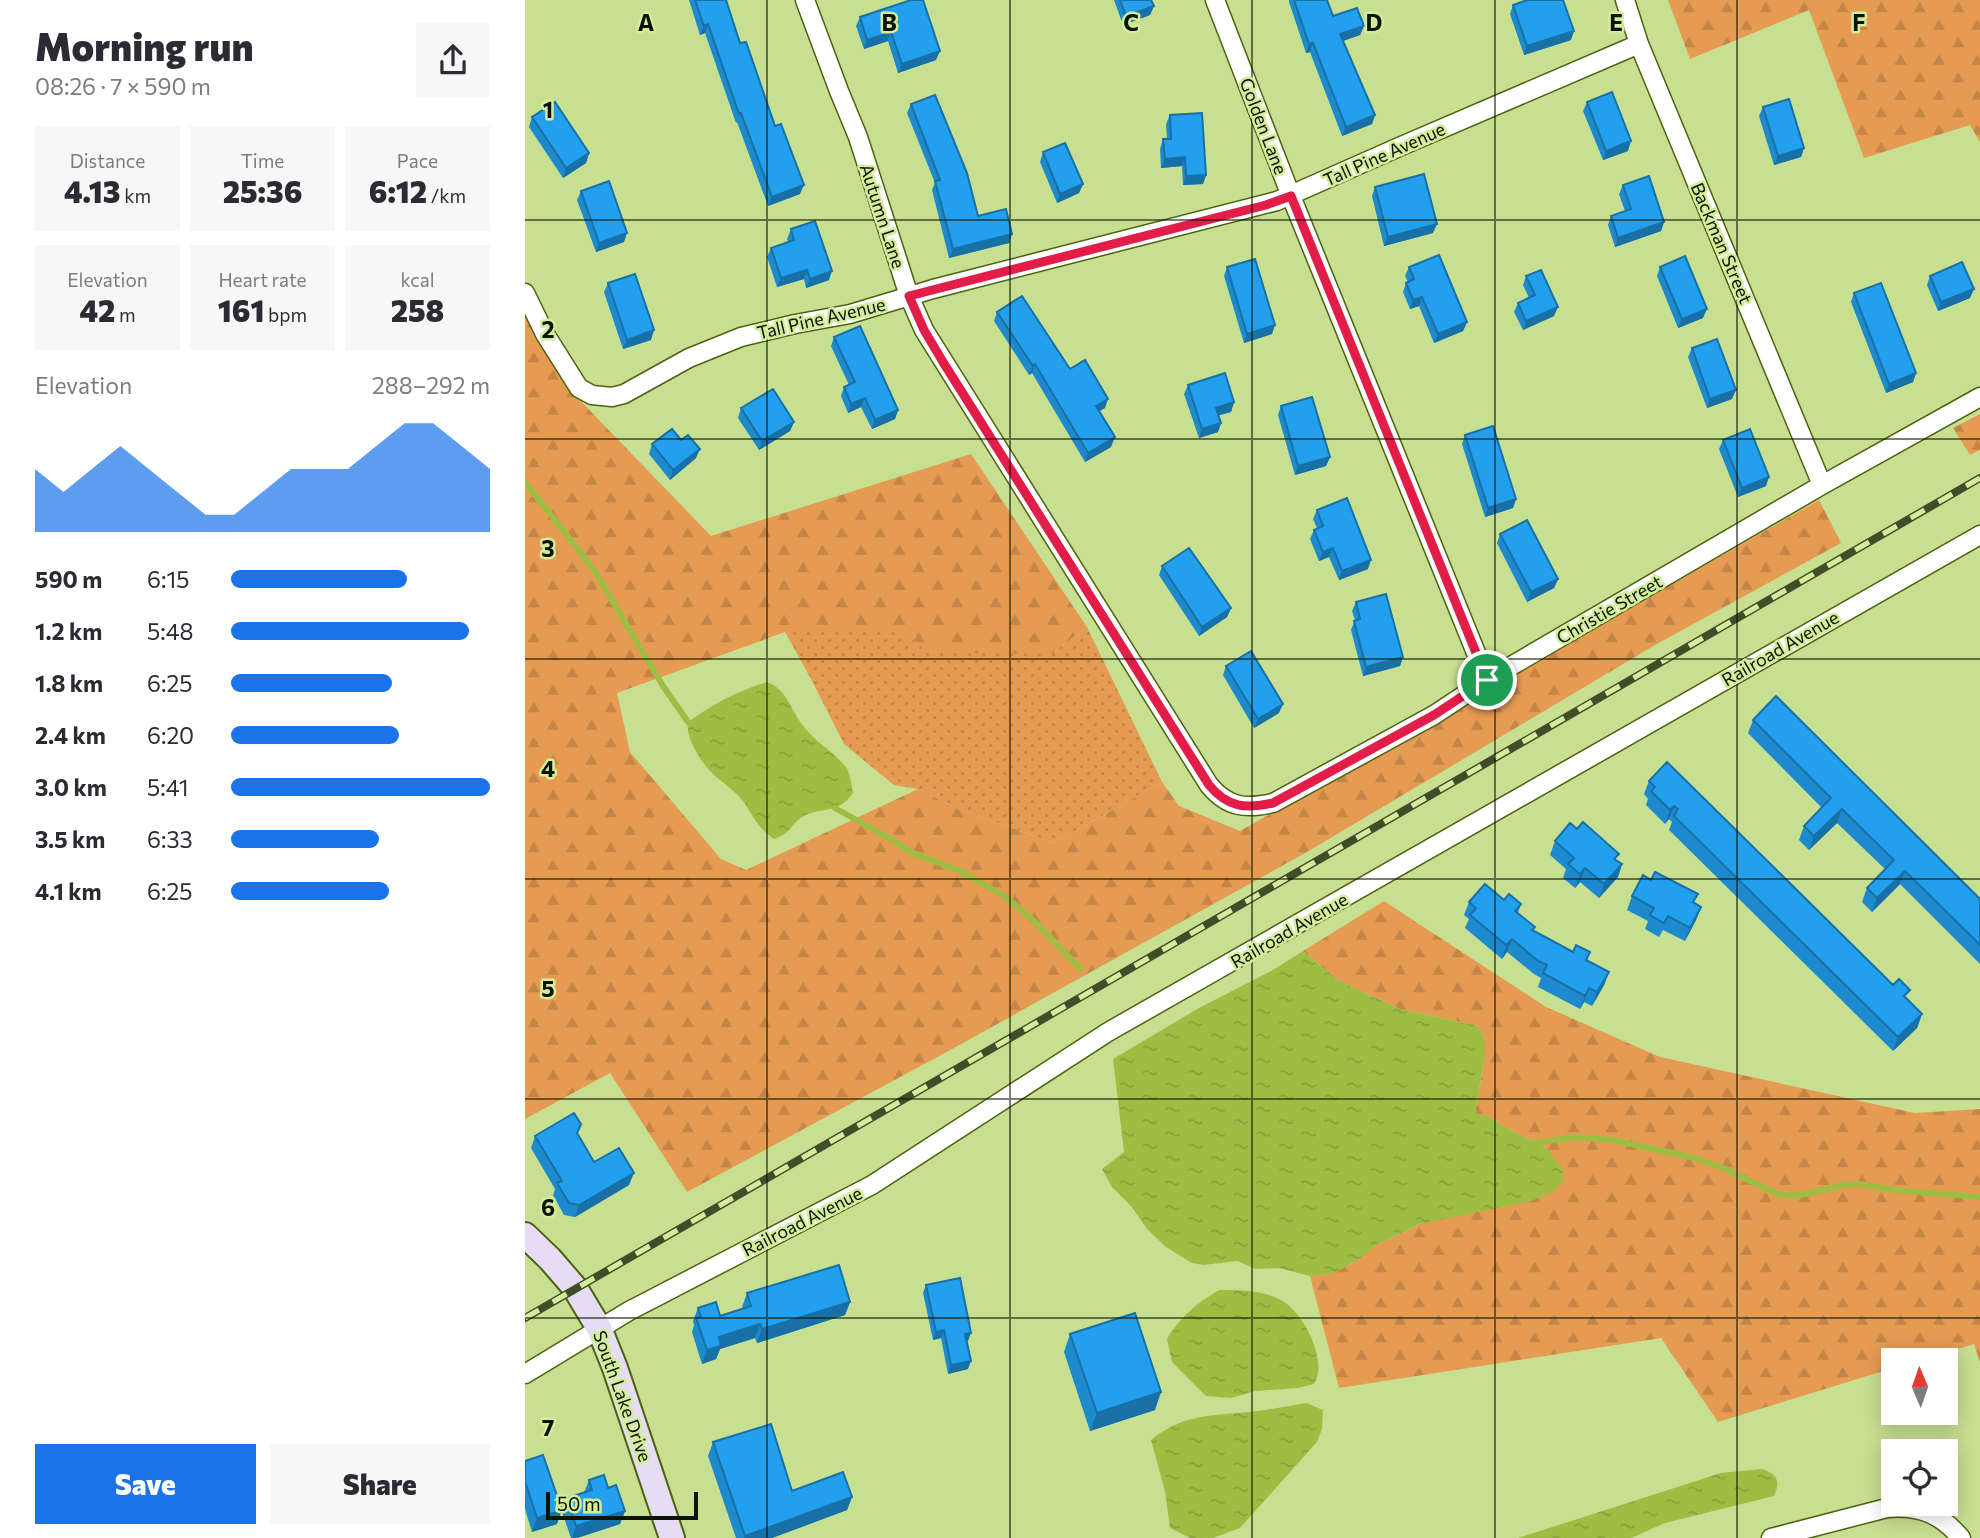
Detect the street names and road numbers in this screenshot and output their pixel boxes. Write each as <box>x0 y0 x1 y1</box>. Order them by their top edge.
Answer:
street label: Golden Lane <box>1236 75 1292 177</box>
street label: Tall Pine Avenue <box>1320 117 1448 191</box>
street label: Autumn Lane <box>856 161 910 271</box>
street label: Backman Street <box>1687 179 1757 307</box>
street label: Tall Pine Avenue <box>755 293 887 343</box>
street label: Christie Street <box>1552 570 1666 648</box>
street label: Railroad Avenue <box>1718 606 1842 690</box>
street label: Railroad Avenue <box>1227 888 1351 972</box>
street label: Railroad Avenue <box>738 1181 866 1261</box>
street label: South Lake Drive <box>589 1327 657 1465</box>

